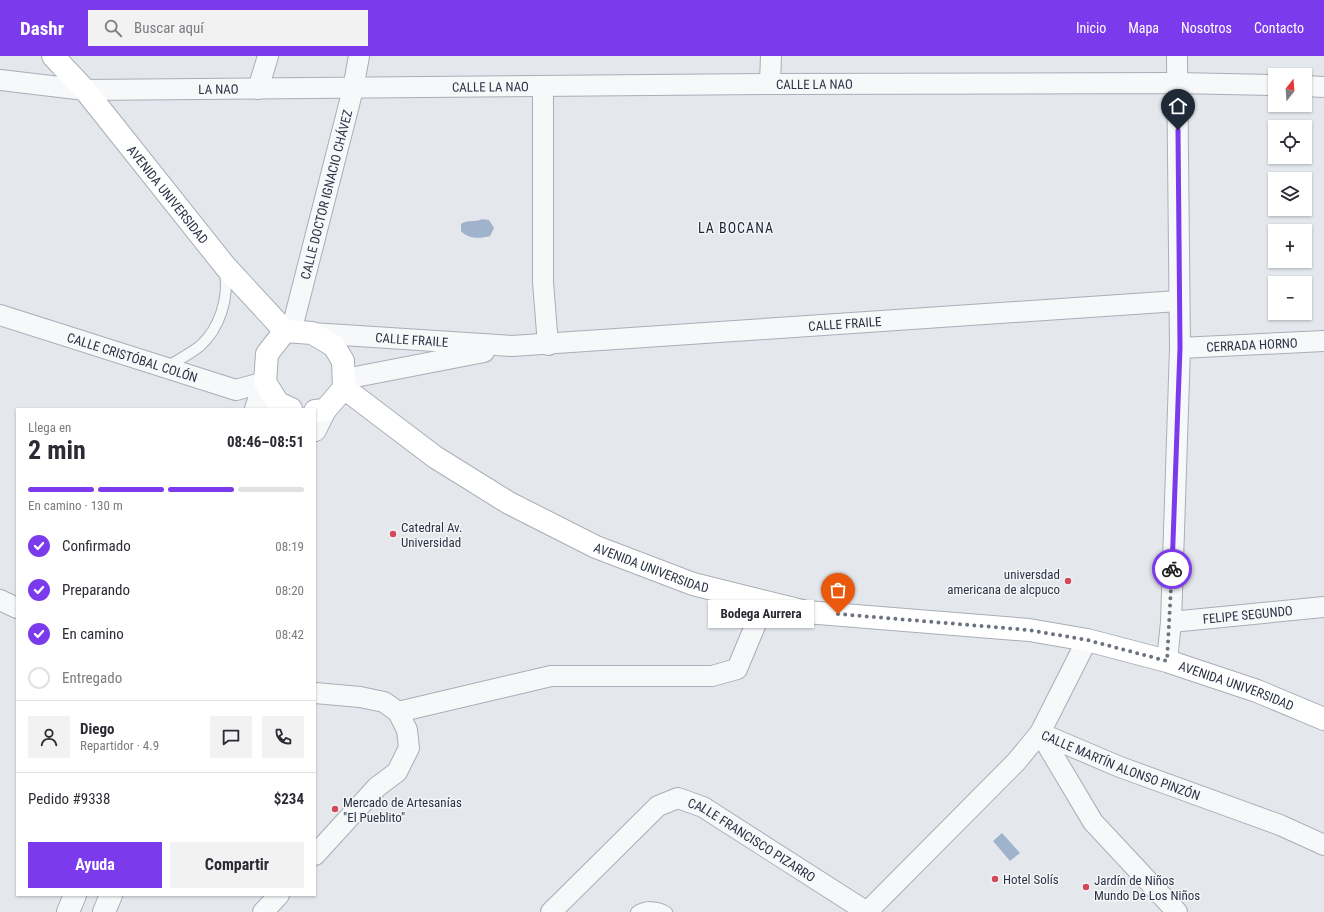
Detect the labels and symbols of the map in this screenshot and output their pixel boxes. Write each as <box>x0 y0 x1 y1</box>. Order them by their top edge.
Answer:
north arrow <box>1268 68 1312 112</box>
street label: CALLE LA NAO <box>776 76 853 91</box>
street label: CALLE LA NAO <box>452 79 529 94</box>
street label: LA NAO <box>198 81 239 97</box>
pin <box>1161 89 1195 130</box>
street label: CALLE DOCTOR IGNACIO CHÁVEZ <box>297 108 355 281</box>
street label: AVENIDA UNIVERSIDAD <box>124 142 212 246</box>
district label: LA BOCANA <box>698 220 774 236</box>
street label: CALLE FRAILE <box>808 314 882 333</box>
street label: CALLE CRISTÓBAL COLÓN <box>65 329 200 385</box>
street label: CALLE FRAILE <box>375 330 449 349</box>
street label: CERRADA HORNO <box>1206 335 1298 354</box>
place label: Catedral Av. Universidad <box>401 520 462 550</box>
marker: Catedral Av. Universidad <box>388 529 398 539</box>
street label: AVENIDA UNIVERSIDAD <box>592 539 710 595</box>
courier <box>1152 549 1192 589</box>
place label: universdad americana de alcpuco <box>947 567 1060 597</box>
pin <box>821 573 855 614</box>
marker: universdad americana de alcpuco <box>1063 576 1073 586</box>
callout: Bodega Aurrera <box>708 600 814 628</box>
street label: FELIPE SEGUNDO <box>1202 603 1294 626</box>
street label: AVENIDA UNIVERSIDAD <box>1177 658 1296 713</box>
street label: CALLE MARTÍN ALONSO PINZÓN <box>1039 727 1202 803</box>
place label: Mercado de Artesanías "El Pueblito" <box>343 795 462 825</box>
street label: CALLE FRANCISCO PIZARRO <box>686 795 818 885</box>
marker: Mercado de Artesanías "El Pueblito" <box>330 804 340 814</box>
place label: Hotel Solís <box>1003 872 1059 887</box>
place label: Jardín de Niños Mundo De Los Niños <box>1094 873 1200 903</box>
marker: Hotel Solís <box>990 874 1000 884</box>
marker: Jardín de Niños Mundo De Los Niños <box>1081 882 1091 892</box>

